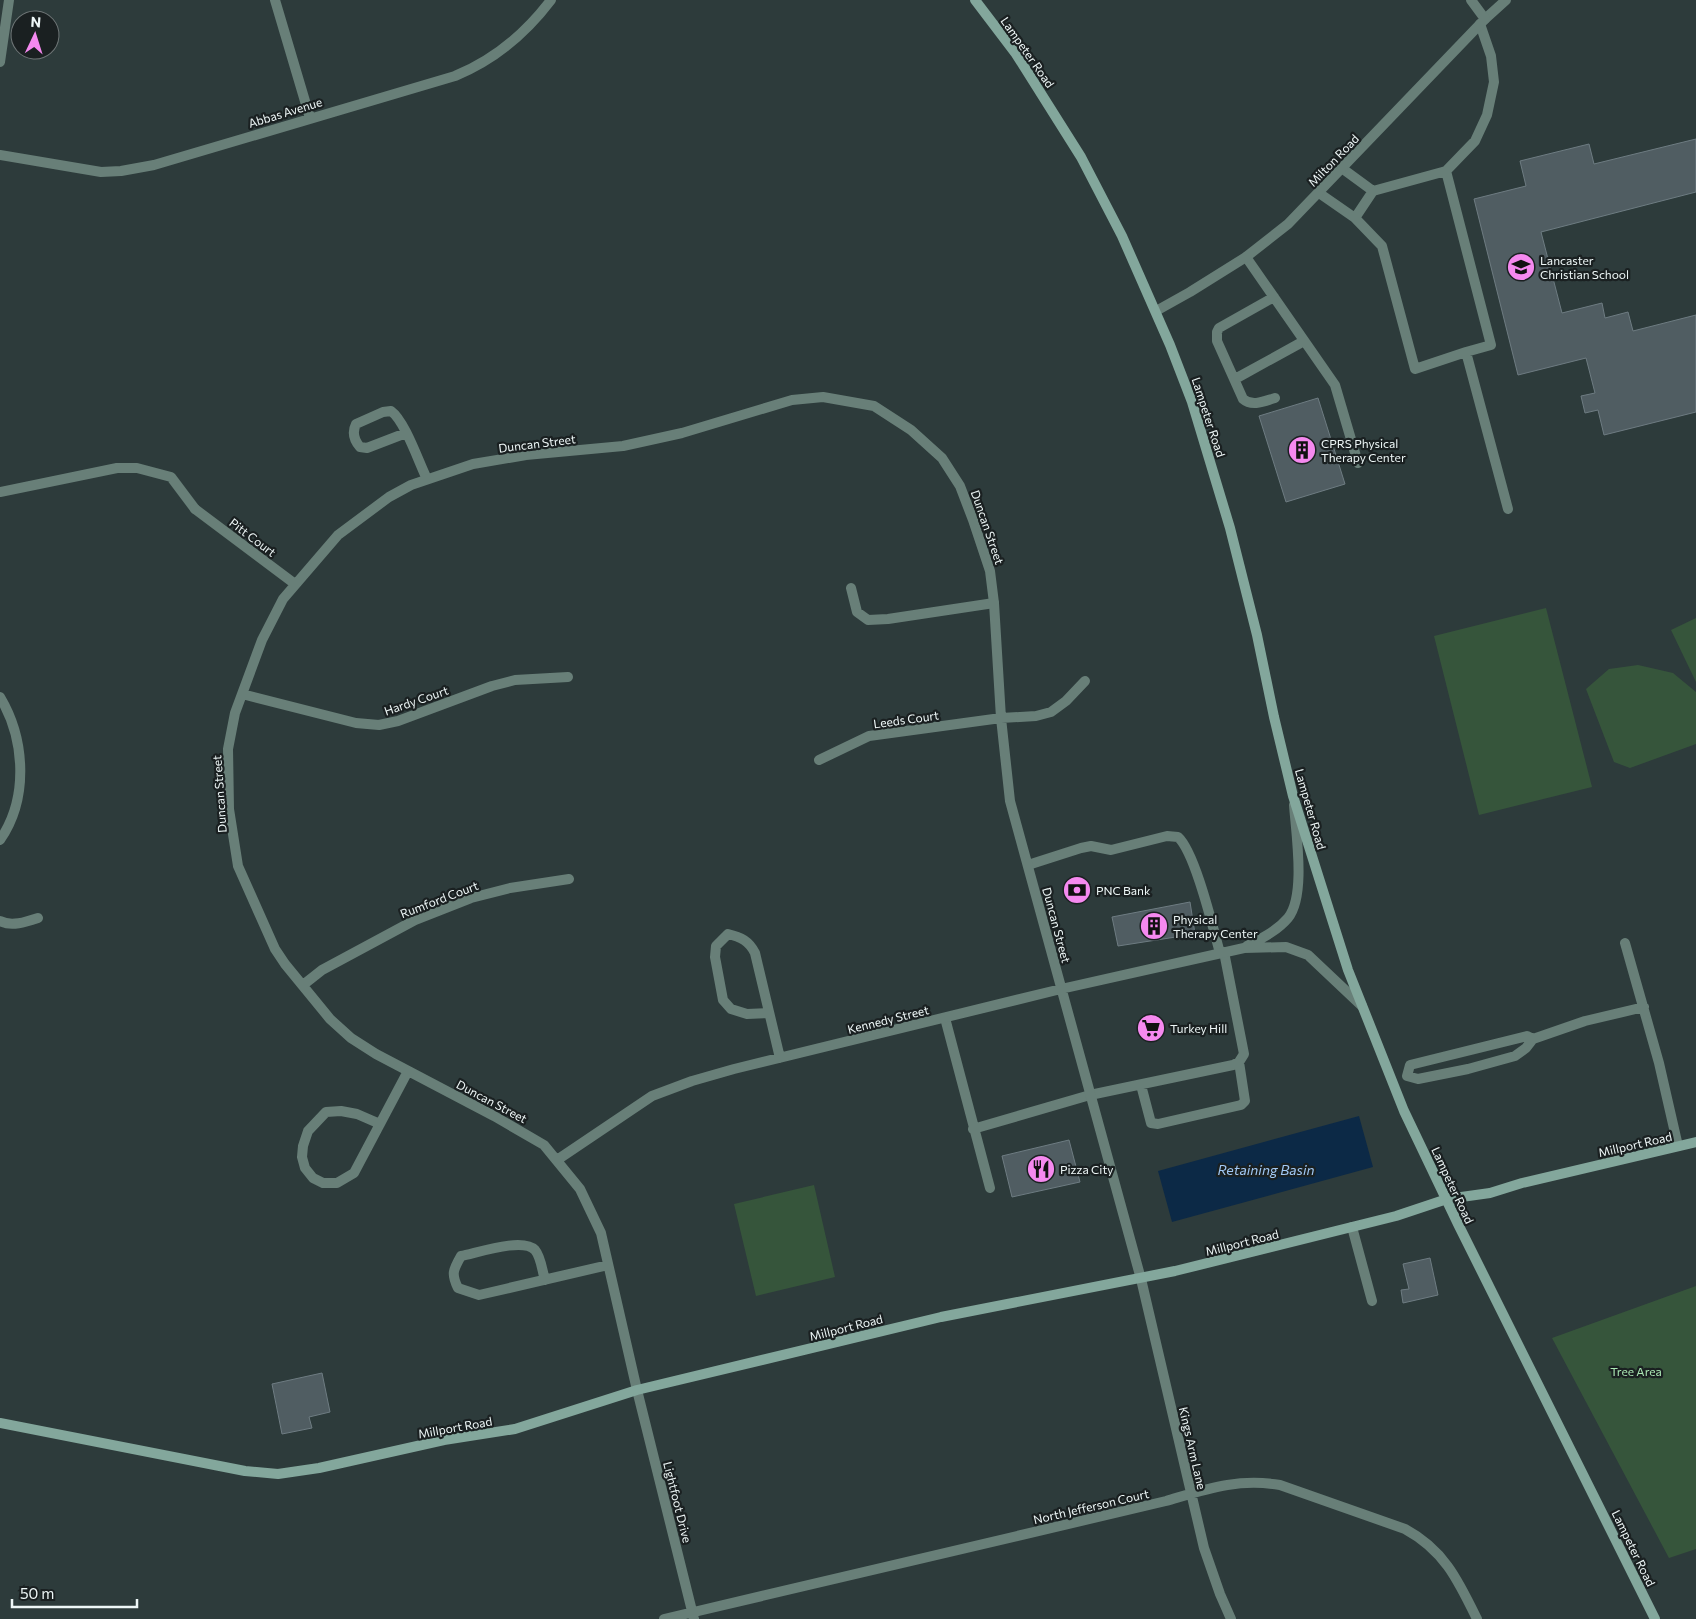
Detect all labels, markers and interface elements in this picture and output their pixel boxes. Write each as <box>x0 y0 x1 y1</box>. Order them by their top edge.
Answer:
north arrow <box>10 10 60 60</box>
text: N <box>30 13 42 30</box>
street label: Lampeter Road <box>998 14 1058 90</box>
street label: Abbas Avenue <box>246 94 324 130</box>
street label: Milton Road <box>1305 131 1361 189</box>
school or university icon: Lancaster Christian School <box>1506 252 1536 282</box>
place label: Lancaster Christian School <box>1540 253 1629 281</box>
street label: Lampeter Road <box>1189 375 1229 459</box>
street label: Duncan Street <box>498 431 577 455</box>
building icon: CPRS Physical Therapy Center <box>1287 435 1317 465</box>
place label: CPRS Physical Therapy Center <box>1321 436 1406 464</box>
street label: Duncan Street <box>969 488 1007 566</box>
street label: Pitt Court <box>227 515 279 559</box>
street label: Hardy Court <box>382 682 450 718</box>
street label: Leeds Court <box>872 707 940 731</box>
street label: Duncan Street <box>209 755 229 833</box>
street label: Lampeter Road <box>1293 767 1329 851</box>
bank icon: PNC Bank <box>1062 875 1092 905</box>
street label: Rumford Court <box>398 878 480 920</box>
place label: PNC Bank <box>1096 883 1151 897</box>
street label: Duncan Street <box>1040 886 1074 964</box>
building icon: Physical Therapy Center <box>1139 911 1169 941</box>
place label: Physical Therapy Center <box>1173 912 1258 940</box>
street label: Kennedy Street <box>846 1002 930 1036</box>
supermarket icon: Turkey Hill <box>1136 1013 1166 1043</box>
place label: Turkey Hill <box>1170 1021 1227 1035</box>
street label: Duncan Street <box>454 1077 530 1125</box>
street label: Millport Road <box>1597 1129 1673 1159</box>
street label: Lampeter Road <box>1429 1144 1477 1226</box>
restaurant icon: Pizza City <box>1026 1154 1056 1184</box>
water label: Retaining Basin <box>1217 1161 1315 1178</box>
place label: Pizza City <box>1060 1162 1114 1176</box>
street label: Millport Road <box>1204 1226 1280 1258</box>
street label: Millport Road <box>808 1311 884 1343</box>
park label: Tree Area <box>1610 1364 1662 1378</box>
street label: Kings Arm Lane <box>1177 1405 1209 1491</box>
street label: Millport Road <box>417 1414 493 1440</box>
street label: Lightfoot Drive <box>661 1460 695 1544</box>
street label: North Jefferson Court <box>1032 1486 1150 1527</box>
street label: Lampeter Road <box>1609 1508 1659 1589</box>
scale bar <box>12 1576 138 1608</box>
text: 50 m <box>20 1584 54 1602</box>

